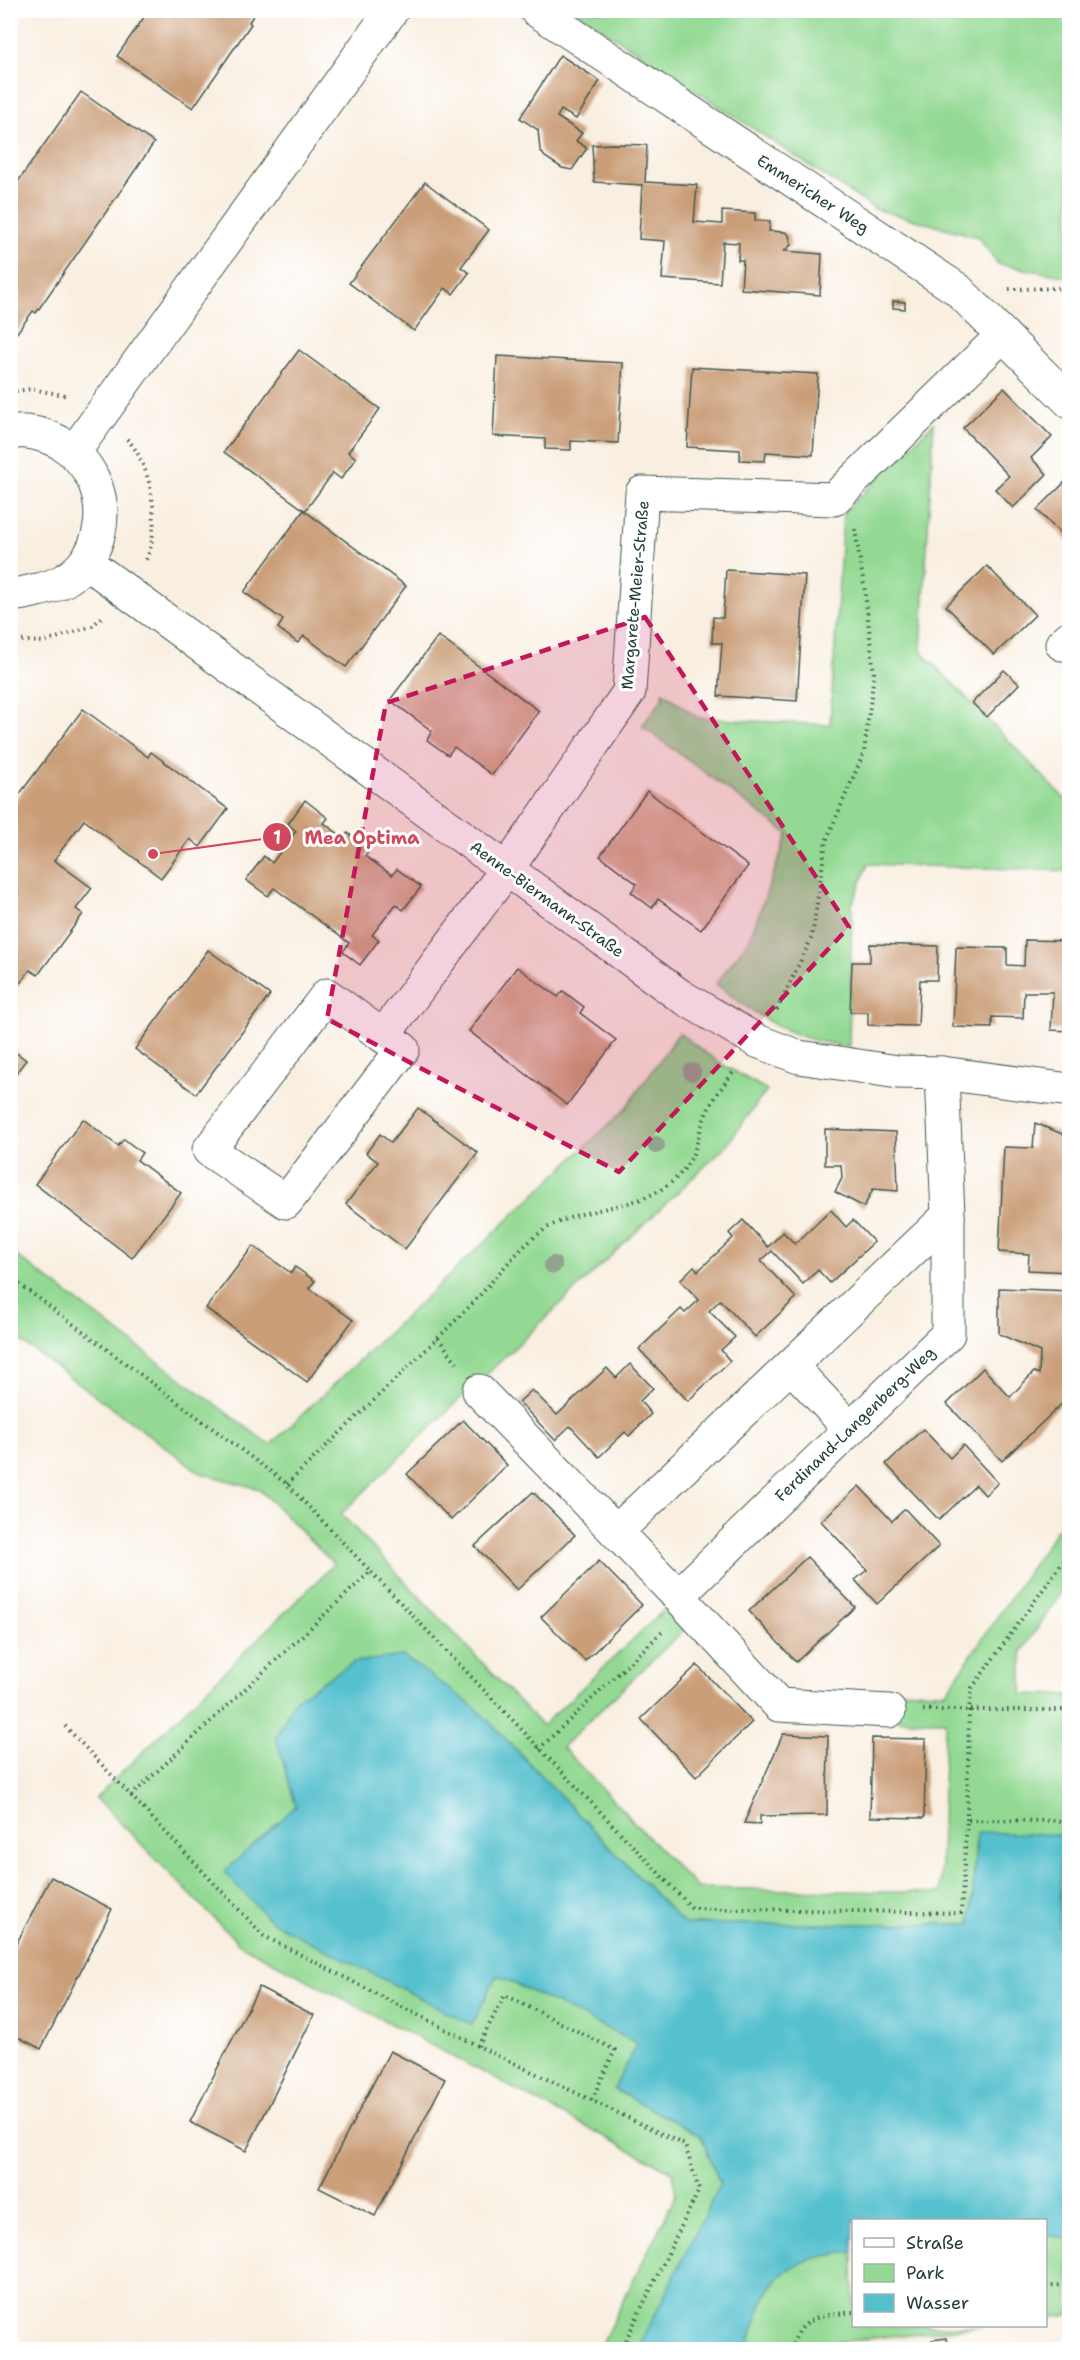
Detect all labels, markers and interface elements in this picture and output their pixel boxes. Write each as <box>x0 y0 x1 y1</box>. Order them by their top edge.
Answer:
street label: Emmericher Weg <box>753 150 873 238</box>
street label: Margarete-Meier-Straße <box>616 500 654 690</box>
callout: Mea Optima <box>262 819 431 855</box>
text: 1 <box>273 826 281 850</box>
text: Mea Optima <box>305 826 420 850</box>
street label: Aenne-Biermann-Straße <box>466 836 628 962</box>
street label: Ferdinand-Langenberg-Weg <box>770 1342 940 1506</box>
legend <box>852 2219 1047 2327</box>
text: Straße <box>906 2231 964 2255</box>
text: Park <box>906 2261 945 2285</box>
text: Wasser <box>906 2291 969 2315</box>

